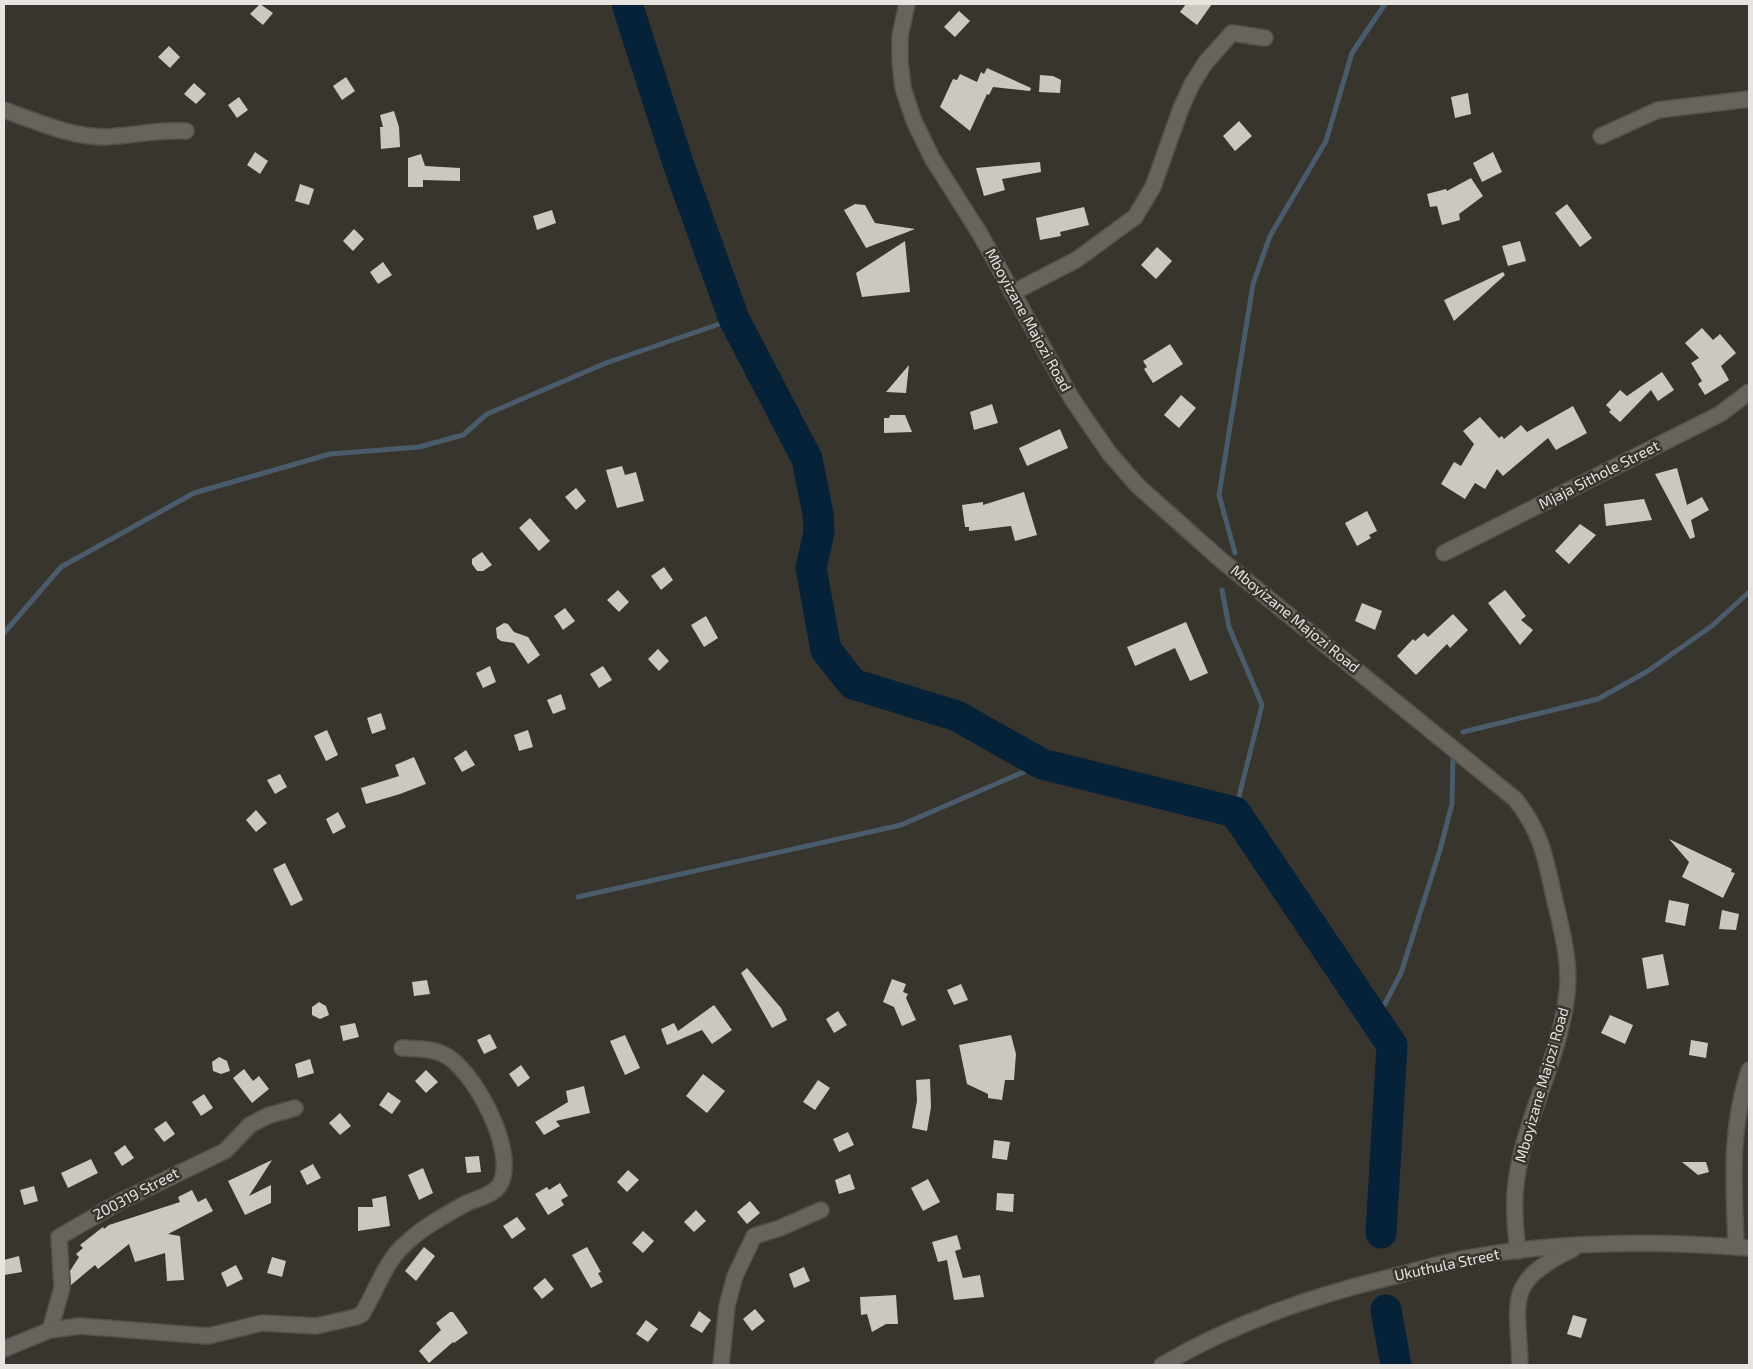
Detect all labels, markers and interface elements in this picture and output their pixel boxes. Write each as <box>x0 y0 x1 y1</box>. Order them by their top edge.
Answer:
street label: Mboyizane Majozi Road <box>981 245 1076 395</box>
street label: Mjaja Sithole Street <box>1535 436 1663 513</box>
street label: Mboyizane Majozi Road <box>1227 561 1364 677</box>
street label: Mboyizane Majozi Road <box>1510 1005 1573 1165</box>
street label: 200319 Street <box>90 1163 182 1223</box>
street label: Ukuthula Street <box>1393 1244 1501 1284</box>

